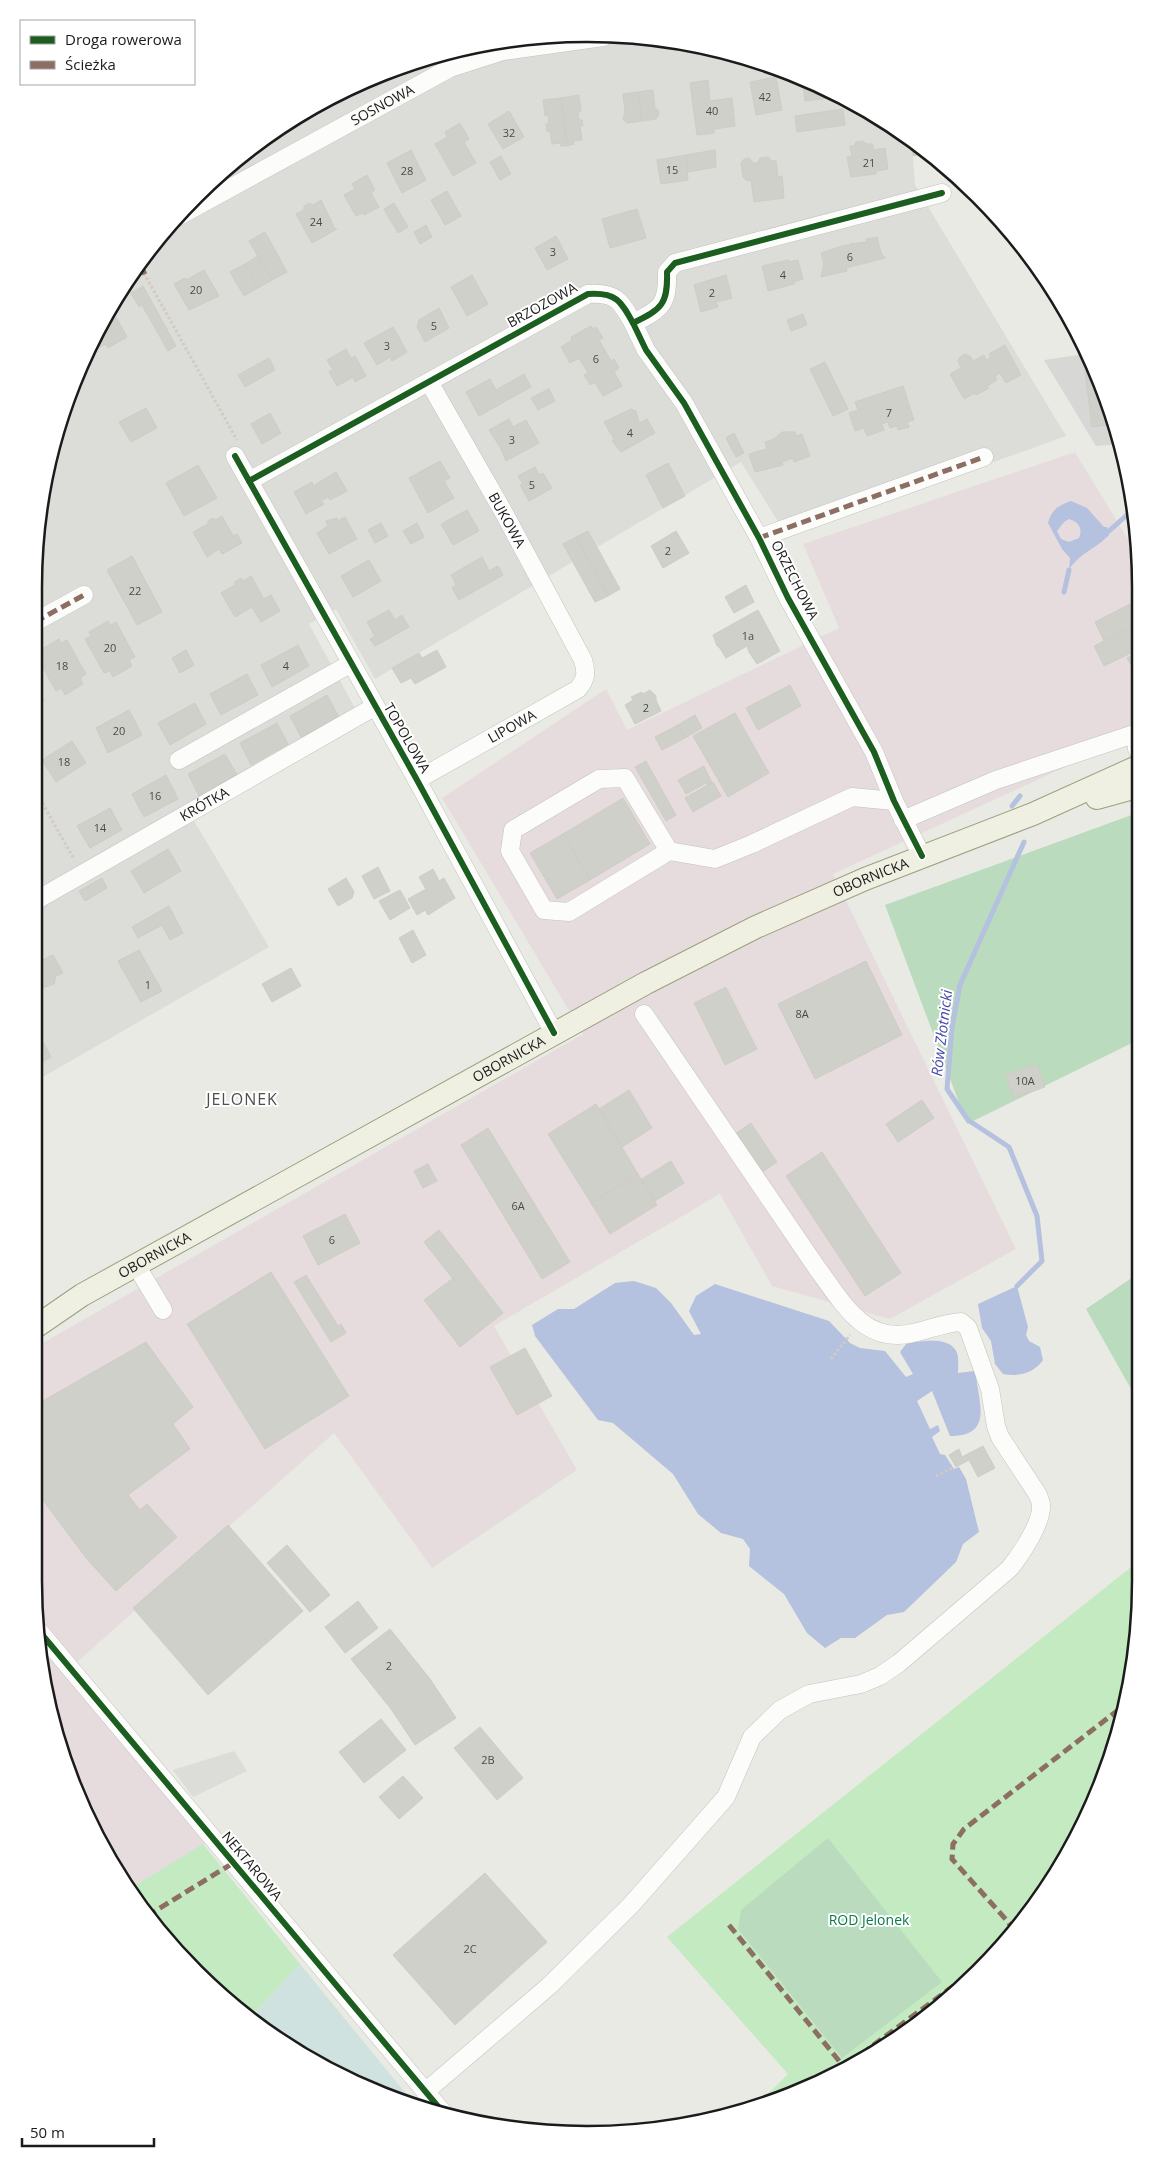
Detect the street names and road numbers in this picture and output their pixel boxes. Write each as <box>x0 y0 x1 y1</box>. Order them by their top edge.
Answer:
street label: SOSNOWA <box>347 79 417 129</box>
street label: BRZOZOWA <box>503 277 580 332</box>
street label: BUKOWA <box>484 489 530 551</box>
street label: ORZECHOWA <box>767 537 824 623</box>
street label: TOPOLOWA <box>380 699 435 776</box>
street label: LIPOWA <box>484 705 539 747</box>
street label: KRÓTKA <box>176 782 232 825</box>
street label: OBORNICKA <box>829 853 911 901</box>
street label: OBORNICKA <box>469 1031 548 1086</box>
street label: OBORNICKA <box>114 1227 194 1282</box>
street label: NEKTAROWA <box>218 1827 287 1904</box>

